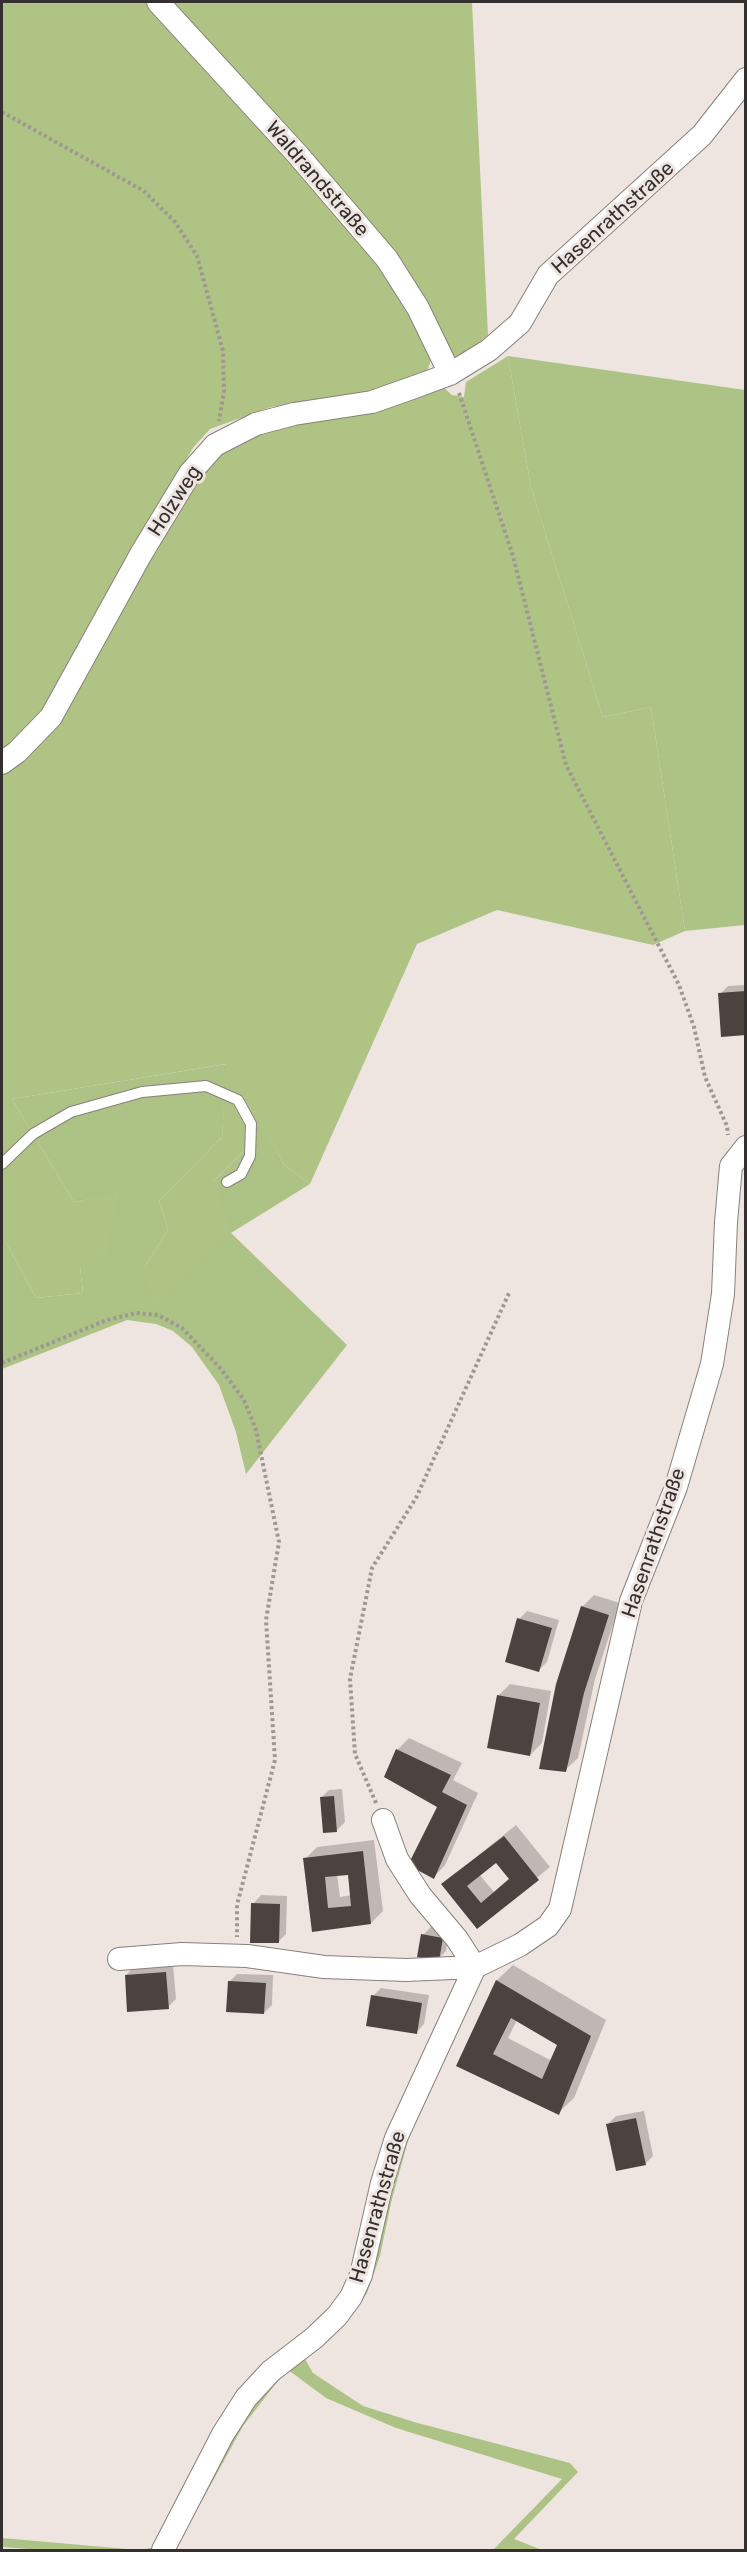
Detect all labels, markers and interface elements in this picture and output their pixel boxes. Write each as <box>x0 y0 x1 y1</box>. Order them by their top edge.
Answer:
street label: Waldrandstraße <box>260 116 374 242</box>
street label: Hasenrathstraße <box>547 157 679 279</box>
street label: Holzweg <box>143 461 207 541</box>
street label: Hasenrathstraße <box>617 1465 691 1621</box>
street label: Hasenrathstraße <box>345 2128 411 2286</box>

